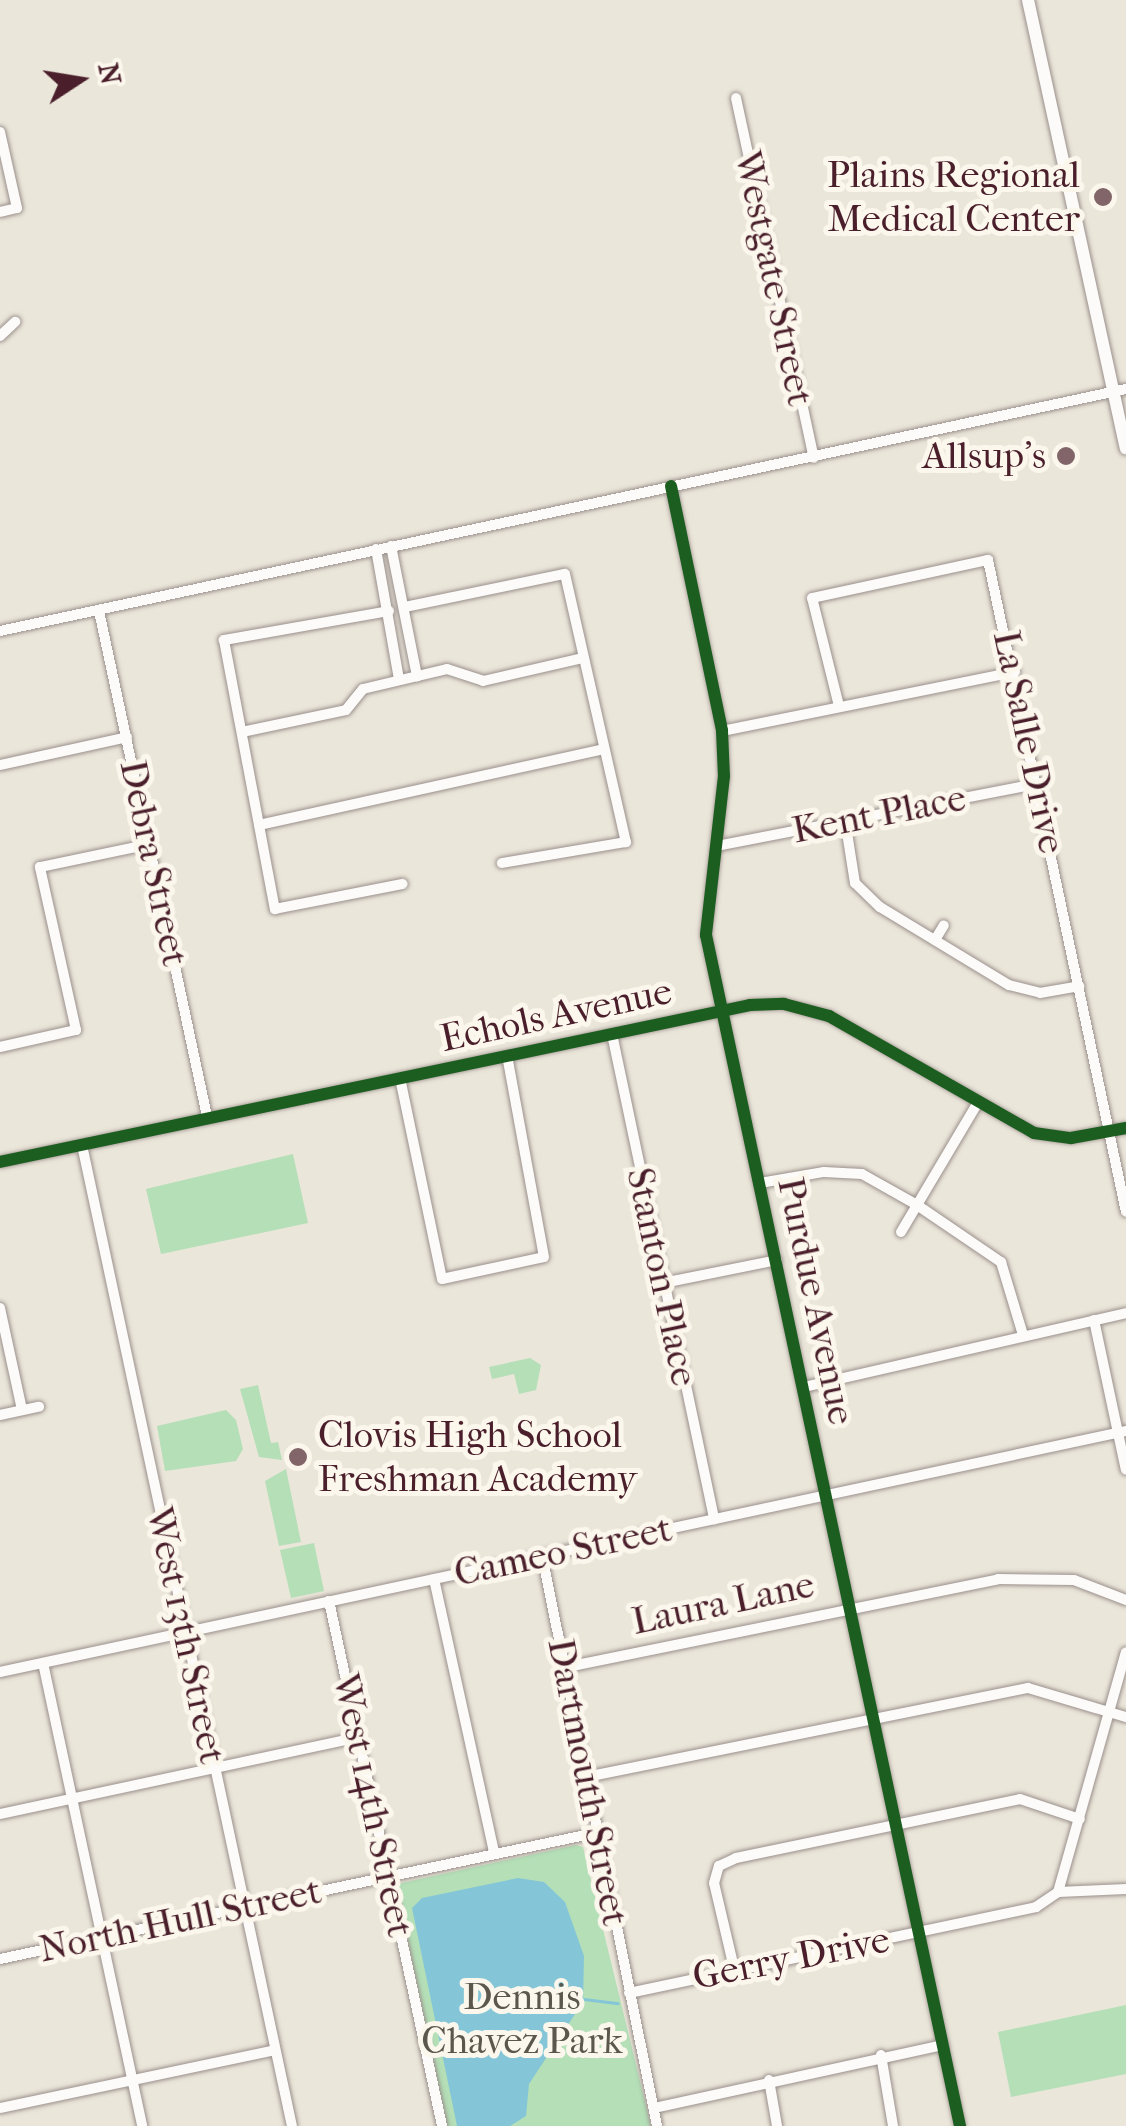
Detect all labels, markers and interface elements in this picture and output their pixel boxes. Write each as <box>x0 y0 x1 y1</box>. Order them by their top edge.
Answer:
north arrow <box>30 30 130 130</box>
text: N <box>91 60 128 87</box>
street label: Westgate Street <box>725 146 823 410</box>
place label: Plains Regional Medical Center <box>827 152 1080 242</box>
marker: Plains Regional Medical Center <box>1090 184 1116 210</box>
place label: Allsup's <box>922 433 1046 479</box>
marker: Allsup's <box>1055 445 1077 467</box>
street label: La Salle Drive <box>983 627 1075 857</box>
street label: Debra Street <box>110 756 198 970</box>
street label: Kent Place <box>788 775 970 853</box>
street label: Echols Avenue <box>436 968 676 1062</box>
street label: Stanton Place <box>617 1164 707 1390</box>
street label: Purdue Avenue <box>768 1173 864 1429</box>
place label: Clovis High School Freshman Academy <box>318 1412 637 1502</box>
marker: Clovis High School Freshman Academy <box>287 1446 309 1468</box>
street label: West 13th Street <box>136 1502 236 1768</box>
street label: Cameo Street <box>450 1506 676 1596</box>
street label: Laura Lane <box>628 1561 818 1645</box>
street label: Dartmouth Street <box>538 1635 638 1929</box>
street label: West 14th Street <box>323 1669 423 1941</box>
street label: North Hull Street <box>35 1868 325 1972</box>
street label: Gerry Drive <box>689 1917 893 1999</box>
park label: Dennis Chavez Park <box>421 1974 623 2064</box>

